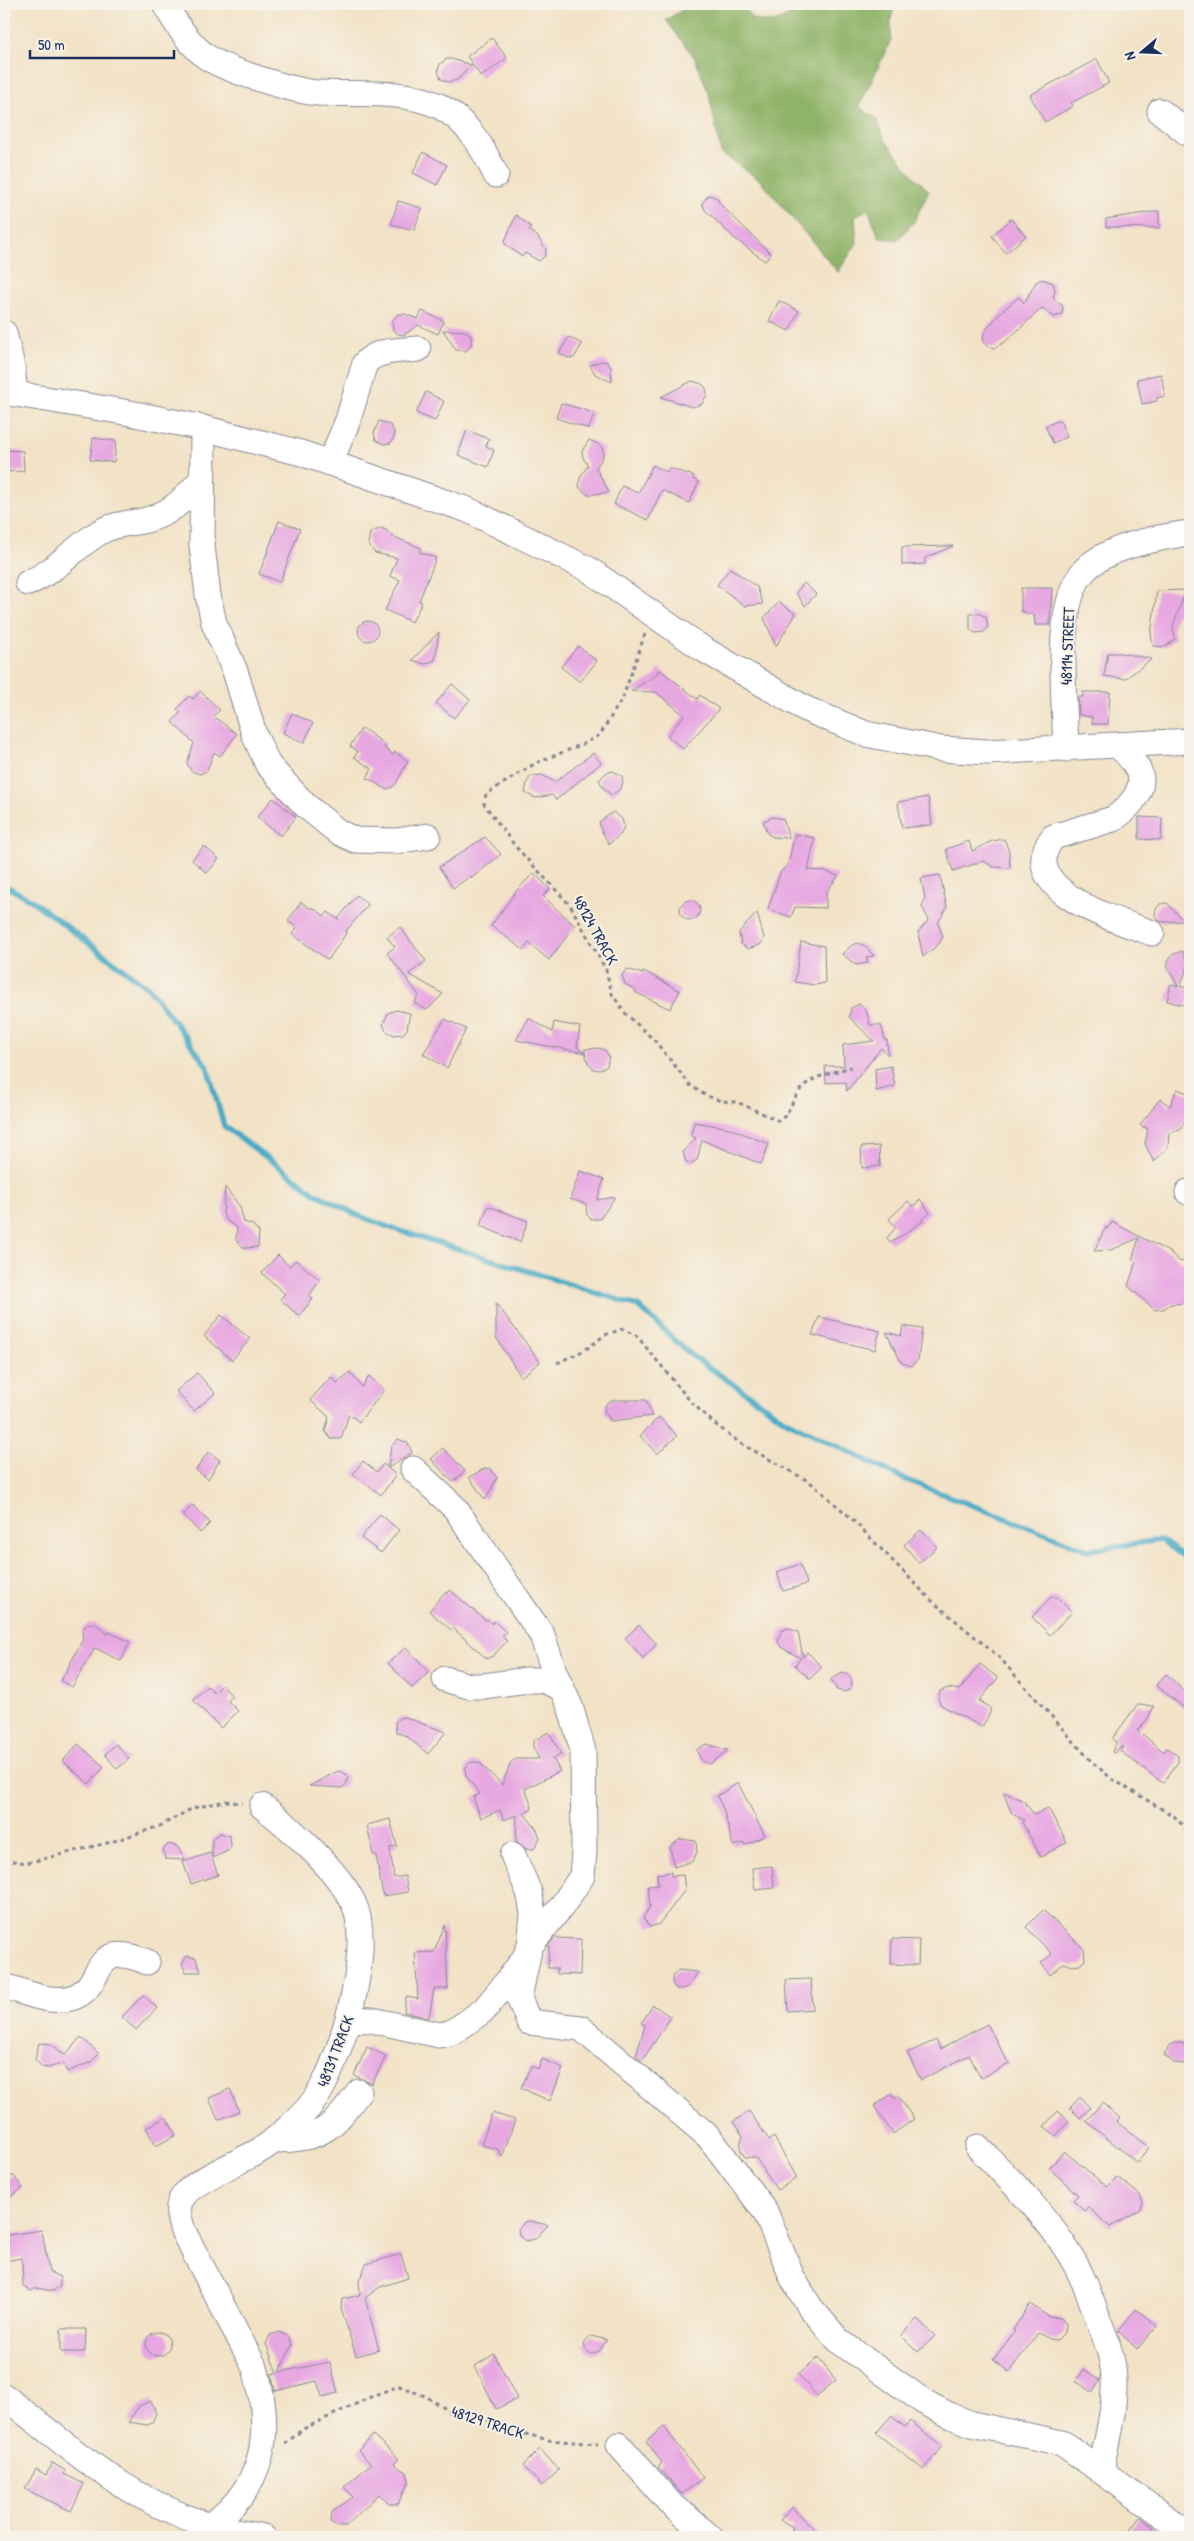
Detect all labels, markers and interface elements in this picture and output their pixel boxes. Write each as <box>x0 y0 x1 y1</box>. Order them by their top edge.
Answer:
scale bar <box>30 28 174 60</box>
north arrow <box>1116 28 1166 78</box>
text: 50 m <box>38 34 65 55</box>
text: N <box>1119 49 1139 63</box>
street label: 48114 STREET <box>1055 606 1079 685</box>
street label: 48124 TRACK <box>568 892 624 969</box>
street label: 48131 TRACK <box>311 2011 359 2090</box>
street label: 48129 TRACK <box>449 2400 528 2444</box>

